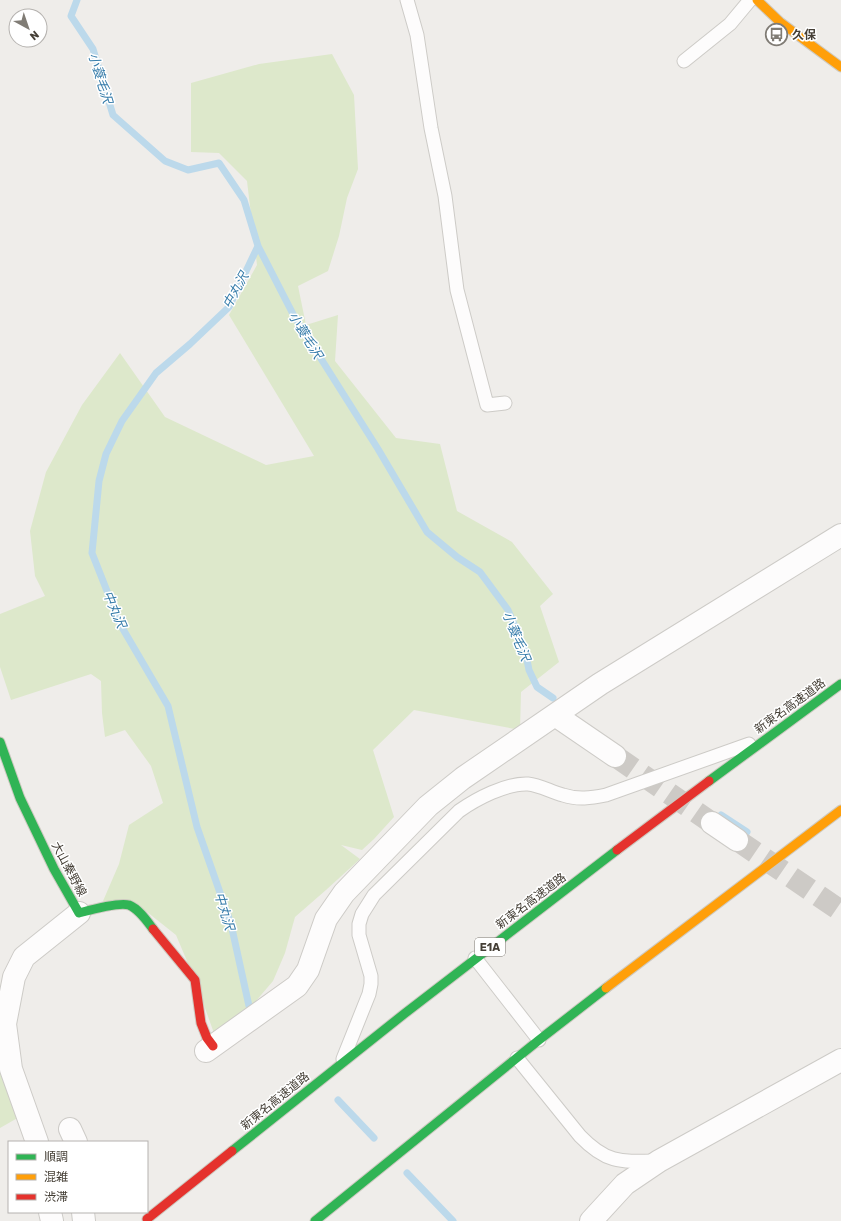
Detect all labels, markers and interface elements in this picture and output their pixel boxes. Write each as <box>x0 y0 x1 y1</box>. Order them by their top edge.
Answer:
north arrow <box>8 8 48 48</box>
bus stop icon: 久保 <box>763 22 789 48</box>
text: N <box>27 28 41 43</box>
place label: 久保 <box>792 28 816 42</box>
water label: 小蓑毛沢 <box>86 51 116 107</box>
water label: 中丸沢 <box>219 268 252 311</box>
water label: 小蓑毛沢 <box>286 309 326 363</box>
water label: 中丸沢 <box>100 588 130 632</box>
water label: 小蓑毛沢 <box>500 609 534 665</box>
street label: 新東名高速道路 <box>752 676 828 736</box>
street label: 大山秦野線 <box>49 839 89 899</box>
street label: 新東名高速道路 <box>493 870 569 932</box>
water label: 中丸沢 <box>212 890 238 934</box>
road number: E1A <box>475 938 505 956</box>
street label: 新東名高速道路 <box>238 1069 312 1133</box>
legend <box>8 1141 148 1213</box>
text: 順調 <box>44 1150 68 1164</box>
text: 混雑 <box>44 1170 68 1184</box>
text: 渋滞 <box>44 1190 68 1204</box>

